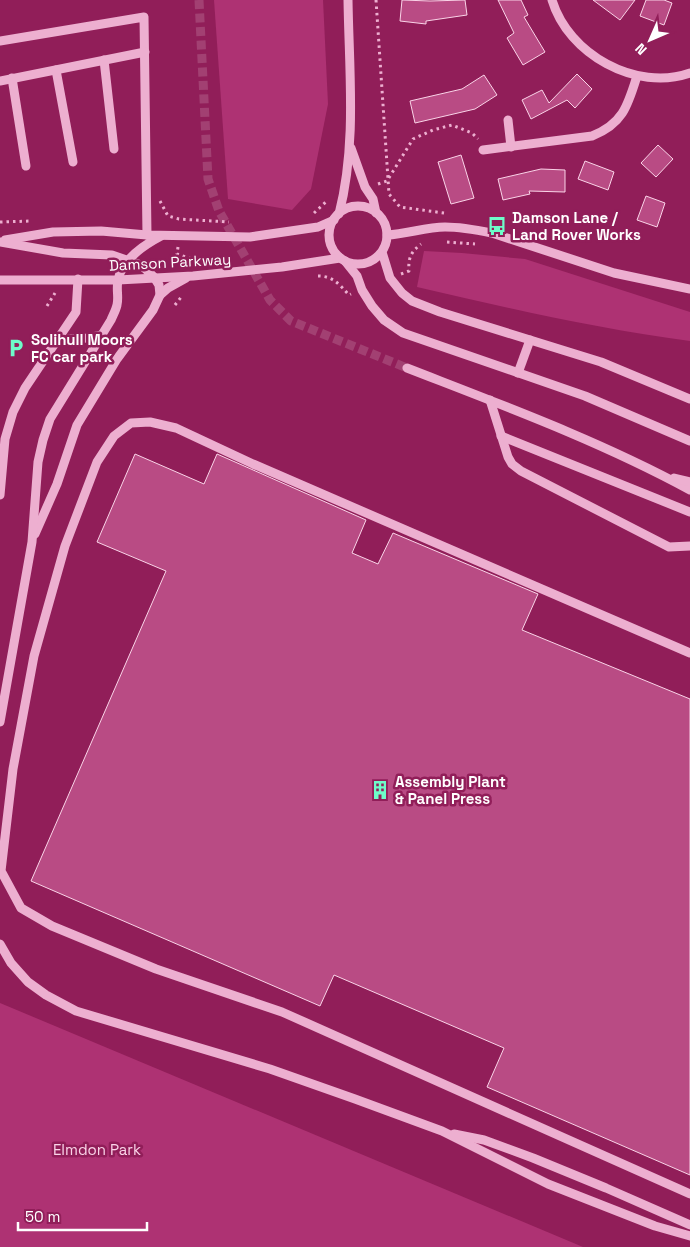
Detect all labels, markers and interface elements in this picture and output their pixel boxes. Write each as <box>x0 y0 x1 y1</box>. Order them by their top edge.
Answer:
north arrow <box>625 15 675 65</box>
text: N <box>631 40 650 59</box>
place label: Damson Lane / Land Rover Works <box>512 208 641 244</box>
bus stop icon: Damson Lane / Land Rover Works <box>486 215 508 237</box>
street label: Damson Parkway <box>108 249 232 275</box>
place label: Solihull Moors FC car park <box>31 330 133 366</box>
parking icon: Solihull Moors FC car park <box>5 337 27 359</box>
place label: Assembly Plant & Panel Press <box>395 772 506 808</box>
building icon: Assembly Plant & Panel Press <box>369 779 391 801</box>
park label: Elmdon Park <box>53 1140 141 1159</box>
scale bar <box>18 1200 146 1232</box>
text: 50 m <box>25 1207 60 1226</box>

